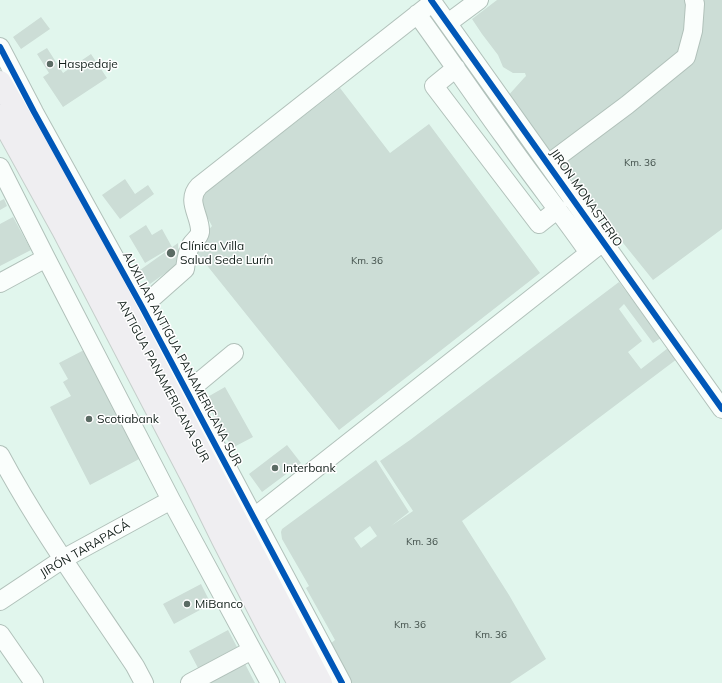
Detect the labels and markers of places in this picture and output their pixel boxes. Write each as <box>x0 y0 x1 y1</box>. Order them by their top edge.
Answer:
place label: Haspedaje <box>58 57 118 71</box>
marker: Haspedaje <box>45 59 55 69</box>
place label: Clínica Villa Salud Sede Lurín <box>180 239 273 267</box>
marker: Clínica Villa Salud Sede Lurín <box>165 247 177 259</box>
place label: Scotiabank <box>97 412 159 426</box>
marker: Scotiabank <box>84 414 94 424</box>
place label: Interbank <box>283 461 336 475</box>
marker: Interbank <box>270 463 280 473</box>
place label: MiBanco <box>195 597 243 611</box>
marker: MiBanco <box>182 599 192 609</box>

